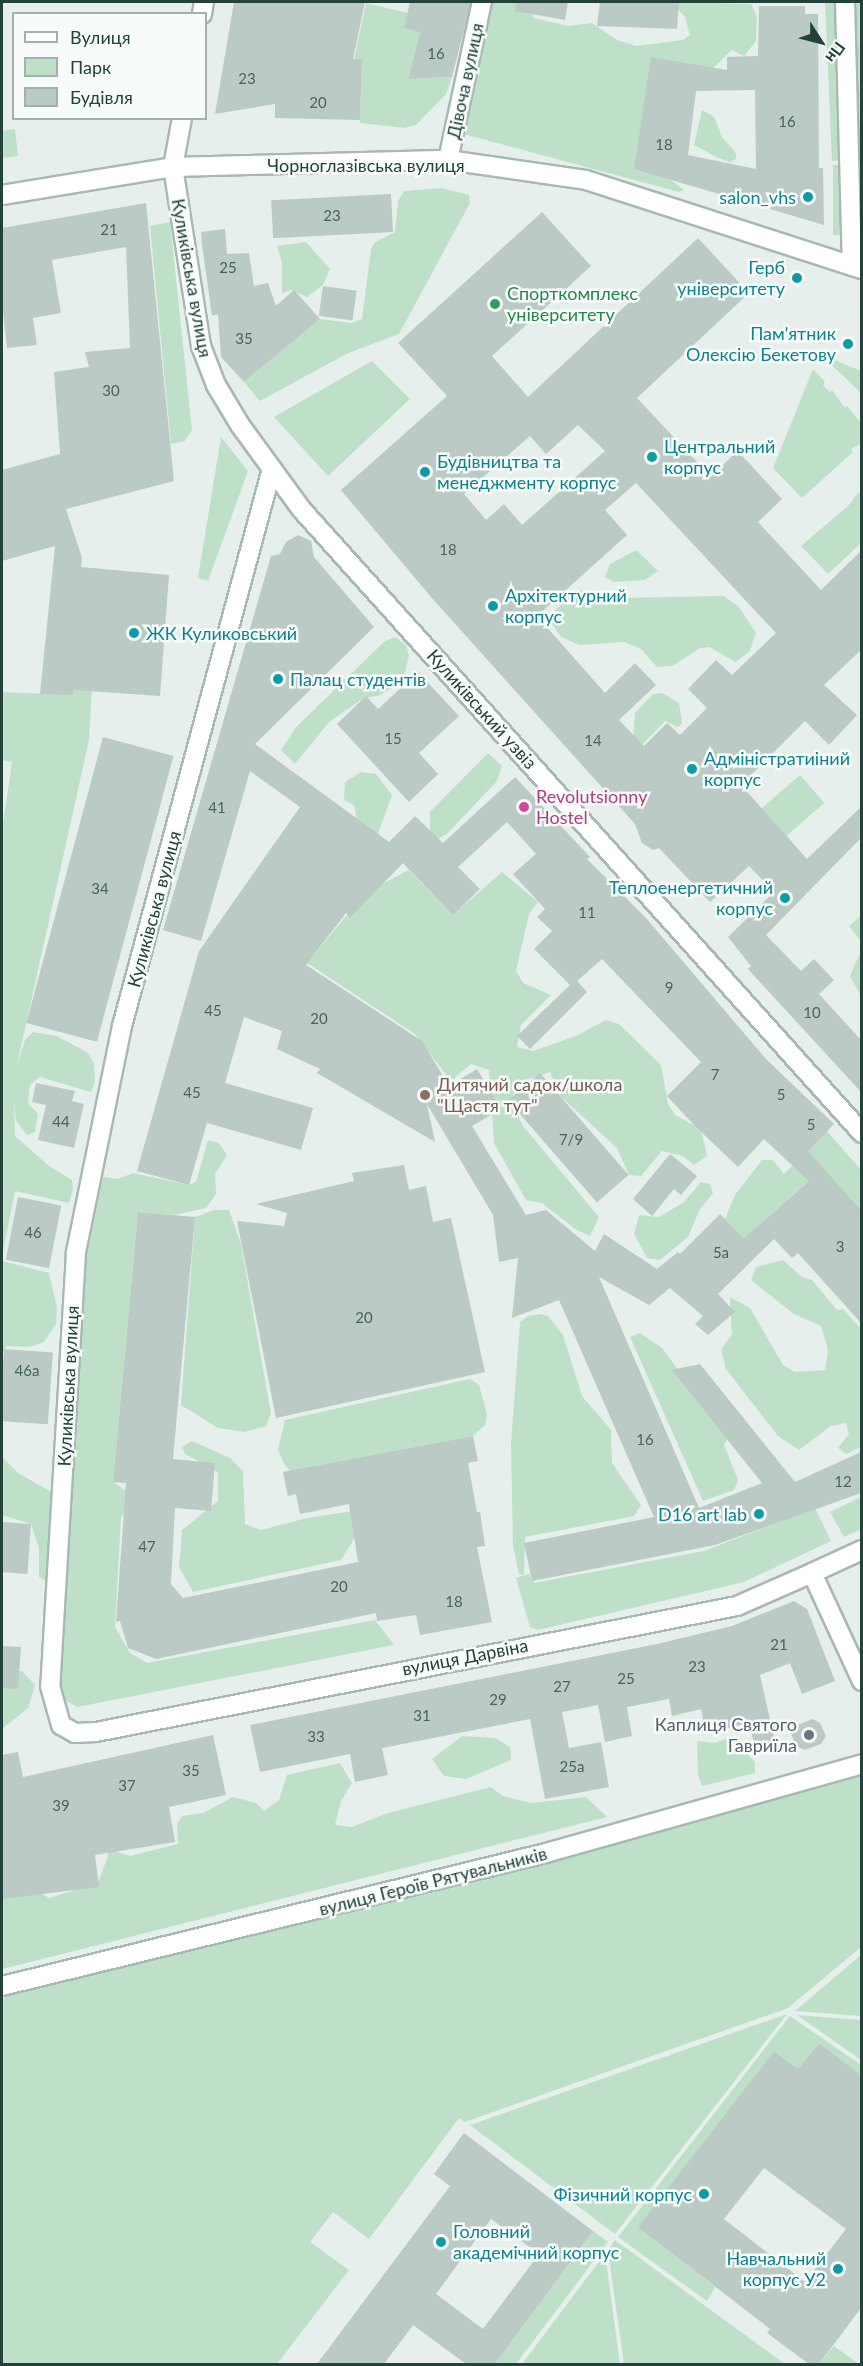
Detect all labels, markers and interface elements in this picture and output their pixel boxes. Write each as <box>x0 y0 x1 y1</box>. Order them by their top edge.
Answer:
legend <box>12 12 207 120</box>
north arrow <box>791 12 851 72</box>
street label: Дівоча вулиця <box>442 21 488 141</box>
text: Вулиця <box>70 26 131 48</box>
text: Пн <box>822 39 850 67</box>
house number: 16 <box>427 45 445 63</box>
text: Парк <box>70 56 111 78</box>
house number: 23 <box>238 70 256 88</box>
text: Будівля <box>70 86 133 108</box>
house number: 20 <box>309 94 327 112</box>
house number: 16 <box>778 113 796 131</box>
house number: 18 <box>655 136 673 154</box>
street label: Чорноглазівська вулиця <box>267 154 465 176</box>
place label: salon_vhs <box>719 186 796 208</box>
marker: salon_vhs <box>801 190 815 204</box>
street label: Куликівська вулиця <box>167 197 217 359</box>
house number: 23 <box>323 207 341 225</box>
house number: 21 <box>100 221 118 239</box>
place label: Герб університету <box>677 257 785 300</box>
house number: 25 <box>219 259 237 277</box>
marker: Герб університету <box>790 271 804 285</box>
place label: Спорткомплекс університету <box>507 283 638 326</box>
marker: Спорткомплекс університету <box>488 297 502 311</box>
place label: Пам'ятник Олексію Бекетову <box>686 323 836 366</box>
house number: 35 <box>235 330 253 348</box>
marker: Пам'ятник Олексію Бекетову <box>841 337 855 351</box>
house number: 30 <box>102 382 120 400</box>
place label: Центральний корпус <box>664 436 775 478</box>
marker: Центральний корпус <box>645 450 659 464</box>
place label: Будівництва та менеджменту корпус <box>437 451 616 494</box>
marker: Будівництва та менеджменту корпус <box>418 465 432 479</box>
house number: 18 <box>439 541 457 559</box>
place label: Архітектурний корпус <box>505 585 627 628</box>
marker: Архітектурний корпус <box>486 599 500 613</box>
place label: ЖК Куликовський <box>146 622 297 644</box>
marker: ЖК Куликовський <box>127 626 141 640</box>
street label: Куликівський узвіз <box>423 645 541 773</box>
place label: Палац студентів <box>290 668 426 690</box>
marker: Палац студентів <box>271 672 285 686</box>
house number: 15 <box>384 730 402 748</box>
house number: 14 <box>584 732 602 750</box>
place label: Адміністратиіний корпус <box>704 748 850 790</box>
marker: Адміністратиіний корпус <box>685 762 699 776</box>
place label: Revolutsionny Hostel <box>536 786 647 828</box>
house number: 41 <box>208 799 226 817</box>
marker: Revolutsionny Hostel <box>517 800 531 814</box>
street label: Куликівська вулиця <box>123 828 185 990</box>
place label: Теплоенергетичний корпус <box>609 877 773 920</box>
house number: 34 <box>91 880 109 898</box>
marker: Теплоенергетичний корпус <box>778 891 792 905</box>
house number: 11 <box>578 904 596 922</box>
house number: 9 <box>665 979 673 997</box>
house number: 45 <box>204 1002 222 1020</box>
house number: 10 <box>803 1004 821 1022</box>
house number: 20 <box>310 1010 328 1028</box>
house number: 7 <box>711 1066 719 1084</box>
place label: Дитячий садок/школа "Щастя тут" <box>437 1074 622 1116</box>
house number: 45 <box>183 1084 201 1102</box>
house number: 5 <box>777 1086 785 1104</box>
marker: Дитячий садок/школа "Щастя тут" <box>418 1088 432 1102</box>
house number: 44 <box>52 1113 70 1131</box>
house number: 5 <box>807 1116 815 1134</box>
house number: 7/9 <box>559 1131 583 1149</box>
house number: 46 <box>24 1224 42 1242</box>
house number: 3 <box>836 1238 844 1256</box>
house number: 5а <box>713 1244 729 1262</box>
street label: Куликівська вулиця <box>53 1305 83 1467</box>
house number: 20 <box>355 1309 373 1327</box>
house number: 46а <box>15 1362 39 1380</box>
house number: 16 <box>636 1431 654 1449</box>
house number: 12 <box>834 1473 852 1491</box>
place label: D16 art lab <box>658 1503 747 1525</box>
marker: D16 art lab <box>752 1507 766 1521</box>
house number: 47 <box>138 1538 156 1556</box>
house number: 20 <box>330 1578 348 1596</box>
house number: 18 <box>445 1593 463 1611</box>
street label: вулиця Дарвіна <box>400 1634 530 1680</box>
house number: 21 <box>770 1636 788 1654</box>
house number: 23 <box>688 1658 706 1676</box>
house number: 25 <box>617 1670 635 1688</box>
house number: 27 <box>553 1678 571 1696</box>
house number: 29 <box>489 1691 507 1709</box>
house number: 31 <box>413 1707 431 1725</box>
place label: Каплиця Святого Гавриїла <box>655 1714 797 1756</box>
house number: 33 <box>307 1728 325 1746</box>
marker: Каплиця Святого Гавриїла <box>802 1728 816 1742</box>
house number: 25а <box>560 1758 584 1776</box>
house number: 35 <box>182 1762 200 1780</box>
house number: 37 <box>118 1777 136 1795</box>
house number: 39 <box>52 1797 70 1815</box>
street label: вулиця Героїв Рятувальників <box>317 1842 549 1920</box>
place label: Фізичний корпус <box>554 2183 692 2205</box>
marker: Фізичний корпус <box>697 2187 711 2201</box>
place label: Головний академічний корпус <box>453 2221 619 2264</box>
marker: Головний академічний корпус <box>434 2235 448 2249</box>
place label: Навчальний корпус У2 <box>726 2248 826 2290</box>
marker: Навчальний корпус У2 <box>831 2262 845 2276</box>

